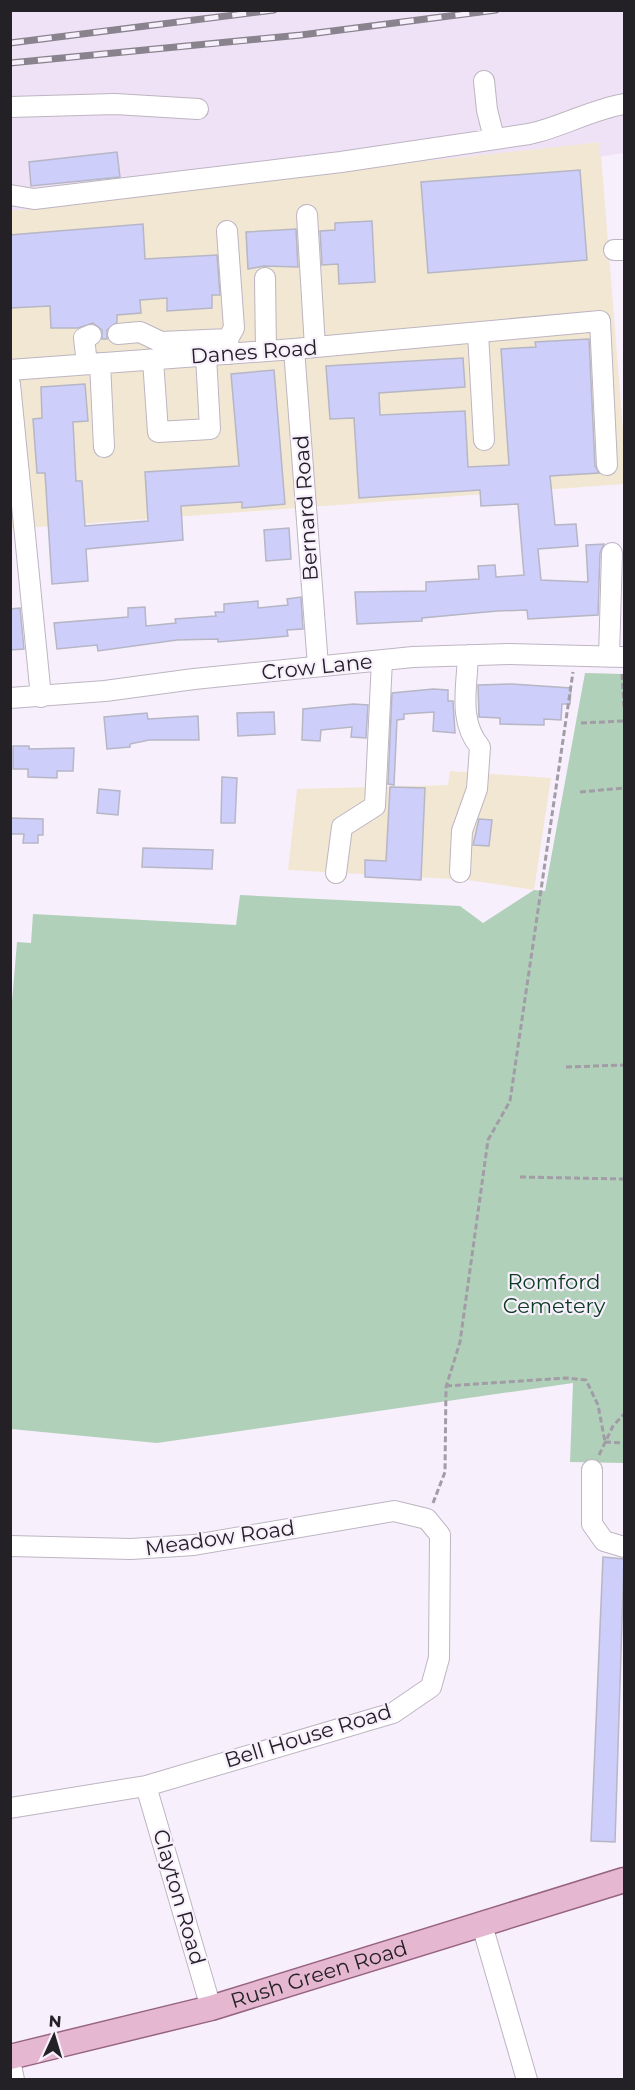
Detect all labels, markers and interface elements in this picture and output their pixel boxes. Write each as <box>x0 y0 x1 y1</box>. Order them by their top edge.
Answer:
street label: Danes Road <box>190 335 318 368</box>
street label: Bernard Road <box>288 434 323 582</box>
street label: Crow Lane <box>260 648 374 685</box>
park label: Romford Cemetery <box>503 1269 606 1318</box>
street label: Meadow Road <box>144 1515 296 1560</box>
street label: Bell House Road <box>221 1698 394 1773</box>
street label: Clayton Road <box>148 1826 211 1968</box>
street label: Rush Green Road <box>227 1935 410 2013</box>
north arrow <box>24 2006 84 2066</box>
text: N <box>48 2012 62 2031</box>

